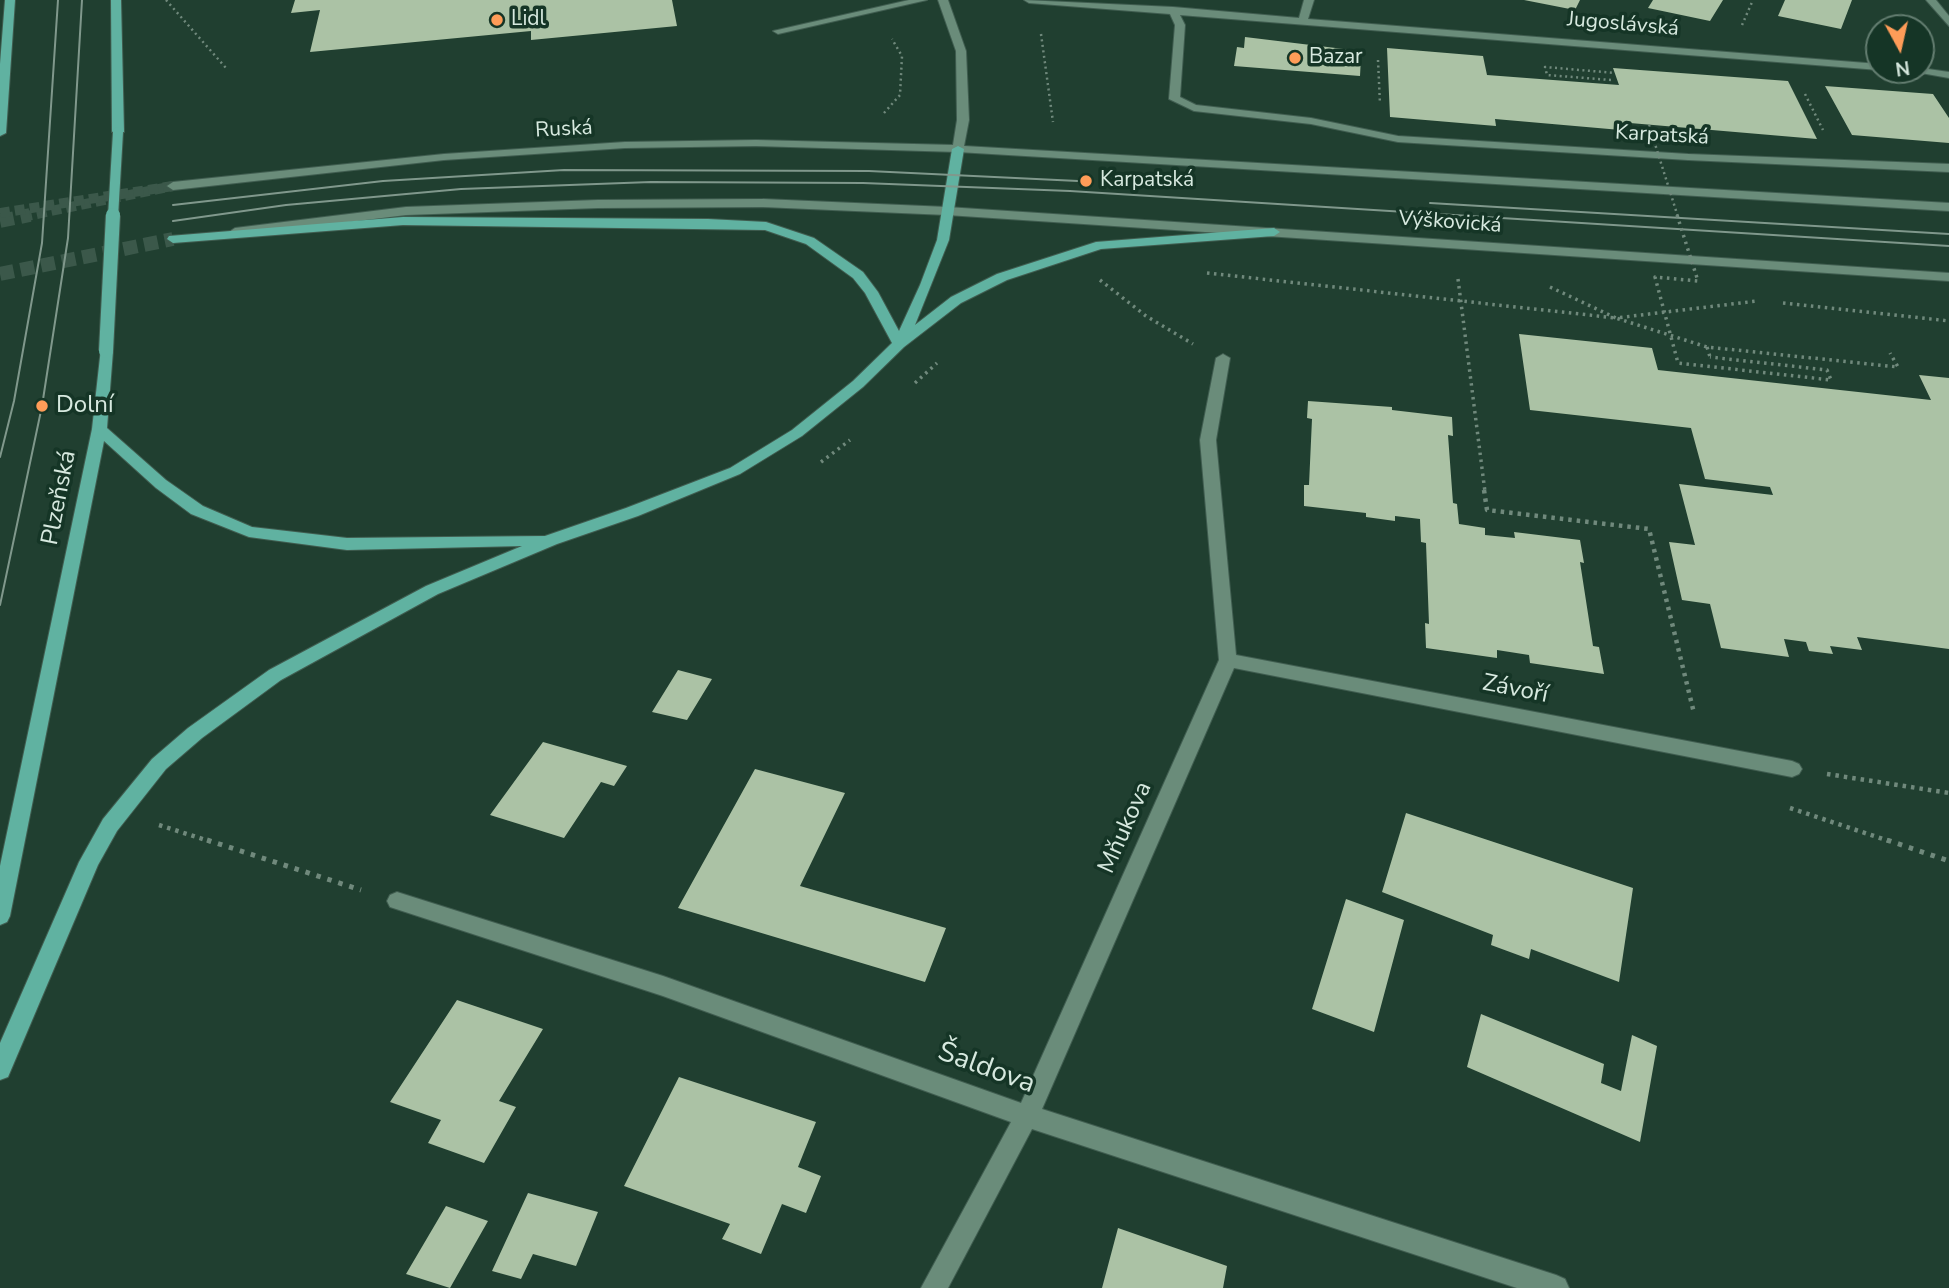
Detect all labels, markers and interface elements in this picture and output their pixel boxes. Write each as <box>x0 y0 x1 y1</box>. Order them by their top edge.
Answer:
place label: Lidl <box>511 7 546 33</box>
street label: Jugoslávská <box>1566 8 1680 42</box>
marker: Lidl <box>489 12 505 28</box>
north arrow <box>1865 14 1935 84</box>
place label: Bazar <box>1309 45 1363 71</box>
marker: Bazar <box>1287 50 1303 66</box>
text: N <box>1894 54 1911 82</box>
street label: Ruská <box>535 116 593 144</box>
street label: Karpatská <box>1614 121 1710 151</box>
place label: Karpatská <box>1100 168 1194 194</box>
marker: Karpatská <box>1078 173 1094 189</box>
street label: Výškovická <box>1398 207 1502 239</box>
place label: Dolní <box>56 392 113 420</box>
marker: Dolní <box>34 398 50 414</box>
street label: Plzeňská <box>37 448 83 548</box>
street label: Závoří <box>1480 670 1550 710</box>
street label: Mňukova <box>1093 778 1159 878</box>
street label: Šaldova <box>933 1036 1039 1102</box>

